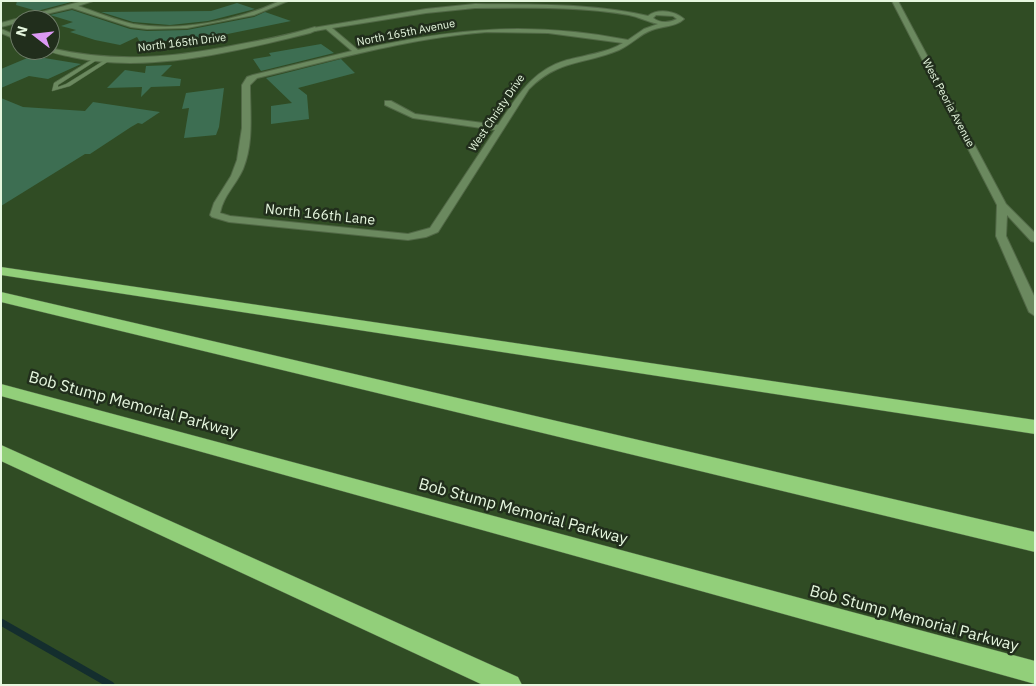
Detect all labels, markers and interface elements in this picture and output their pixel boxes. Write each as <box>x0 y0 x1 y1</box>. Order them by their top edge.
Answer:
north arrow <box>10 10 60 60</box>
street label: North 165th Avenue <box>356 17 456 49</box>
text: N <box>11 24 32 39</box>
street label: North 165th Drive <box>137 31 227 55</box>
street label: West Peoria Avenue <box>919 57 977 149</box>
street label: West Christy Drive <box>466 72 528 154</box>
street label: North 166th Lane <box>264 201 376 229</box>
street label: Bob Stump Memorial Parkway <box>26 368 240 442</box>
street label: Bob Stump Memorial Parkway <box>416 475 630 549</box>
street label: Bob Stump Memorial Parkway <box>807 582 1021 656</box>

